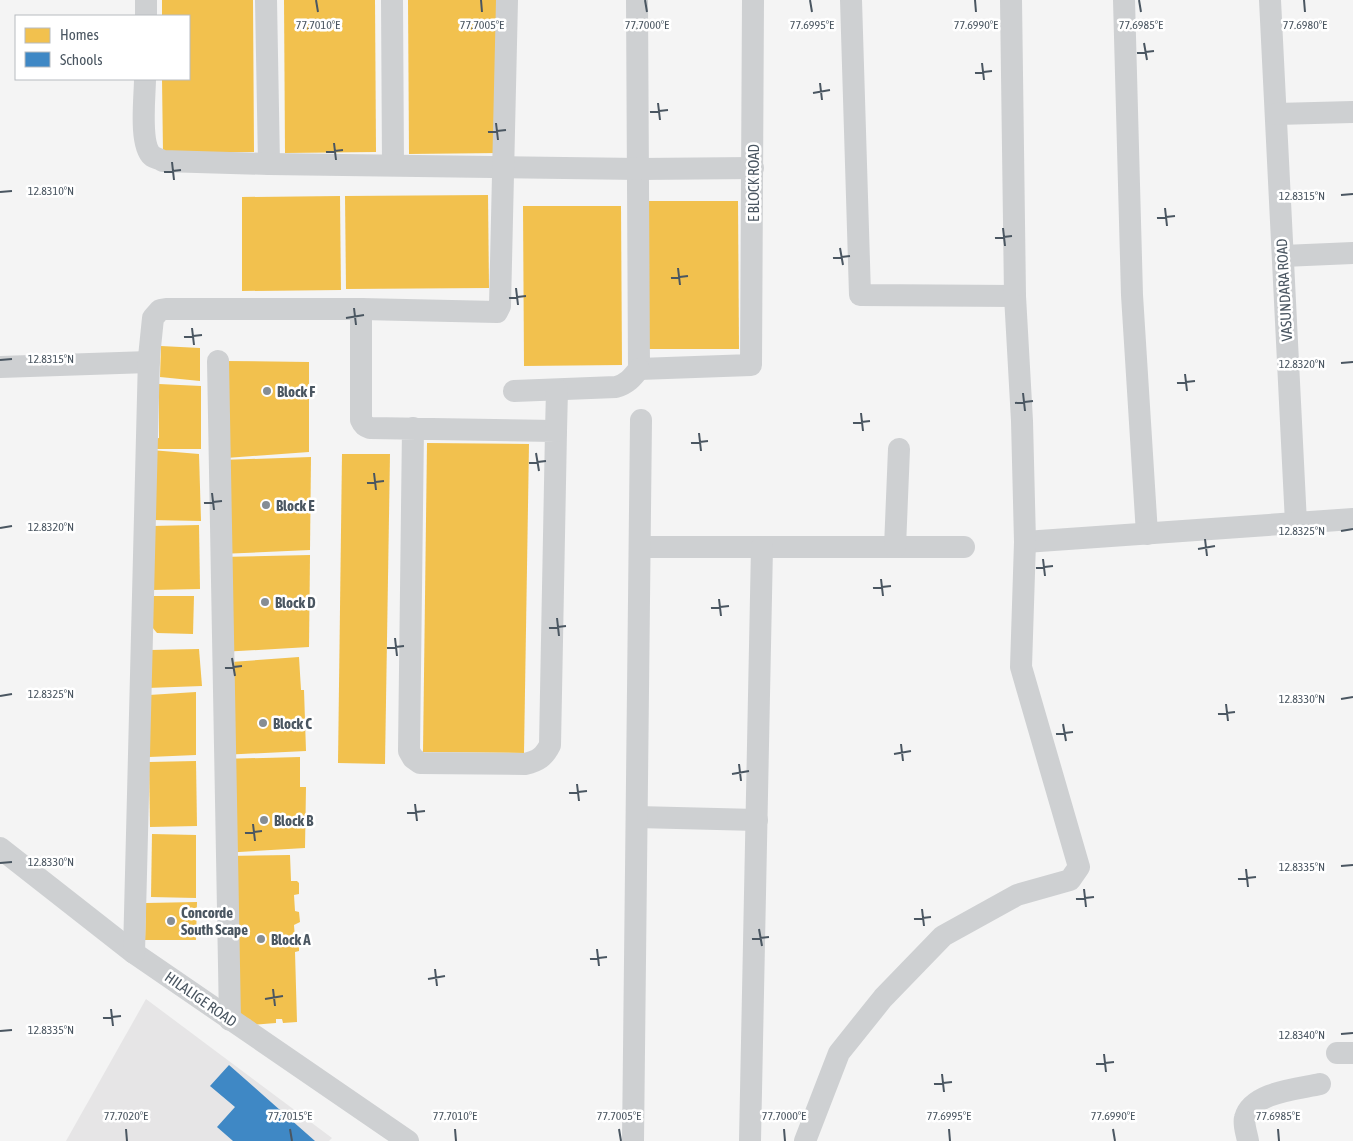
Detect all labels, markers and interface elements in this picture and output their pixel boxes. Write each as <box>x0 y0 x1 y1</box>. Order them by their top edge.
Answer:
legend <box>15 15 190 80</box>
text: 77.7010°E <box>296 18 340 32</box>
text: 77.7005°E <box>460 18 504 32</box>
text: 77.7000°E <box>625 18 669 32</box>
text: 77.6995°E <box>790 18 834 32</box>
text: 77.6990°E <box>954 18 998 32</box>
text: 77.6985°E <box>1119 18 1163 32</box>
text: 77.6980°E <box>1283 18 1327 32</box>
text: Homes <box>60 26 99 43</box>
text: Schools <box>60 51 103 68</box>
street label: E BLOCK ROAD <box>745 144 762 222</box>
text: 12.8310°N <box>28 184 74 198</box>
text: 12.8315°N <box>1279 189 1325 203</box>
street label: VASUNDARA ROAD <box>1273 238 1295 342</box>
text: 12.8315°N <box>28 352 74 366</box>
text: 12.8320°N <box>1279 357 1325 371</box>
place label: Block F <box>277 383 315 400</box>
marker: Block F <box>261 385 273 397</box>
place label: Block E <box>276 497 315 514</box>
marker: Block E <box>260 499 272 511</box>
text: 12.8320°N <box>28 520 74 534</box>
text: 12.8325°N <box>1279 524 1325 538</box>
place label: Block D <box>275 594 316 611</box>
marker: Block D <box>259 596 271 608</box>
text: 12.8325°N <box>28 687 74 701</box>
text: 12.8330°N <box>1279 692 1325 706</box>
place label: Block C <box>273 715 312 732</box>
marker: Block C <box>257 717 269 729</box>
place label: Block B <box>274 812 314 829</box>
marker: Block B <box>258 814 270 826</box>
text: 12.8330°N <box>28 855 74 869</box>
text: 12.8335°N <box>1279 860 1325 874</box>
place label: Concorde South Scape <box>181 904 248 938</box>
marker: Concorde South Scape <box>165 915 177 927</box>
place label: Block A <box>271 931 311 948</box>
marker: Block A <box>255 933 267 945</box>
street label: HILALIGE ROAD <box>162 968 240 1030</box>
text: 12.8335°N <box>28 1023 74 1037</box>
text: 12.8340°N <box>1279 1028 1325 1042</box>
text: 77.7020°E <box>104 1109 148 1123</box>
text: 77.7015°E <box>268 1109 312 1123</box>
text: 77.7010°E <box>433 1109 477 1123</box>
text: 77.7005°E <box>597 1109 641 1123</box>
text: 77.7000°E <box>762 1109 806 1123</box>
text: 77.6995°E <box>927 1109 971 1123</box>
text: 77.6990°E <box>1091 1109 1135 1123</box>
text: 77.6985°E <box>1256 1109 1300 1123</box>

